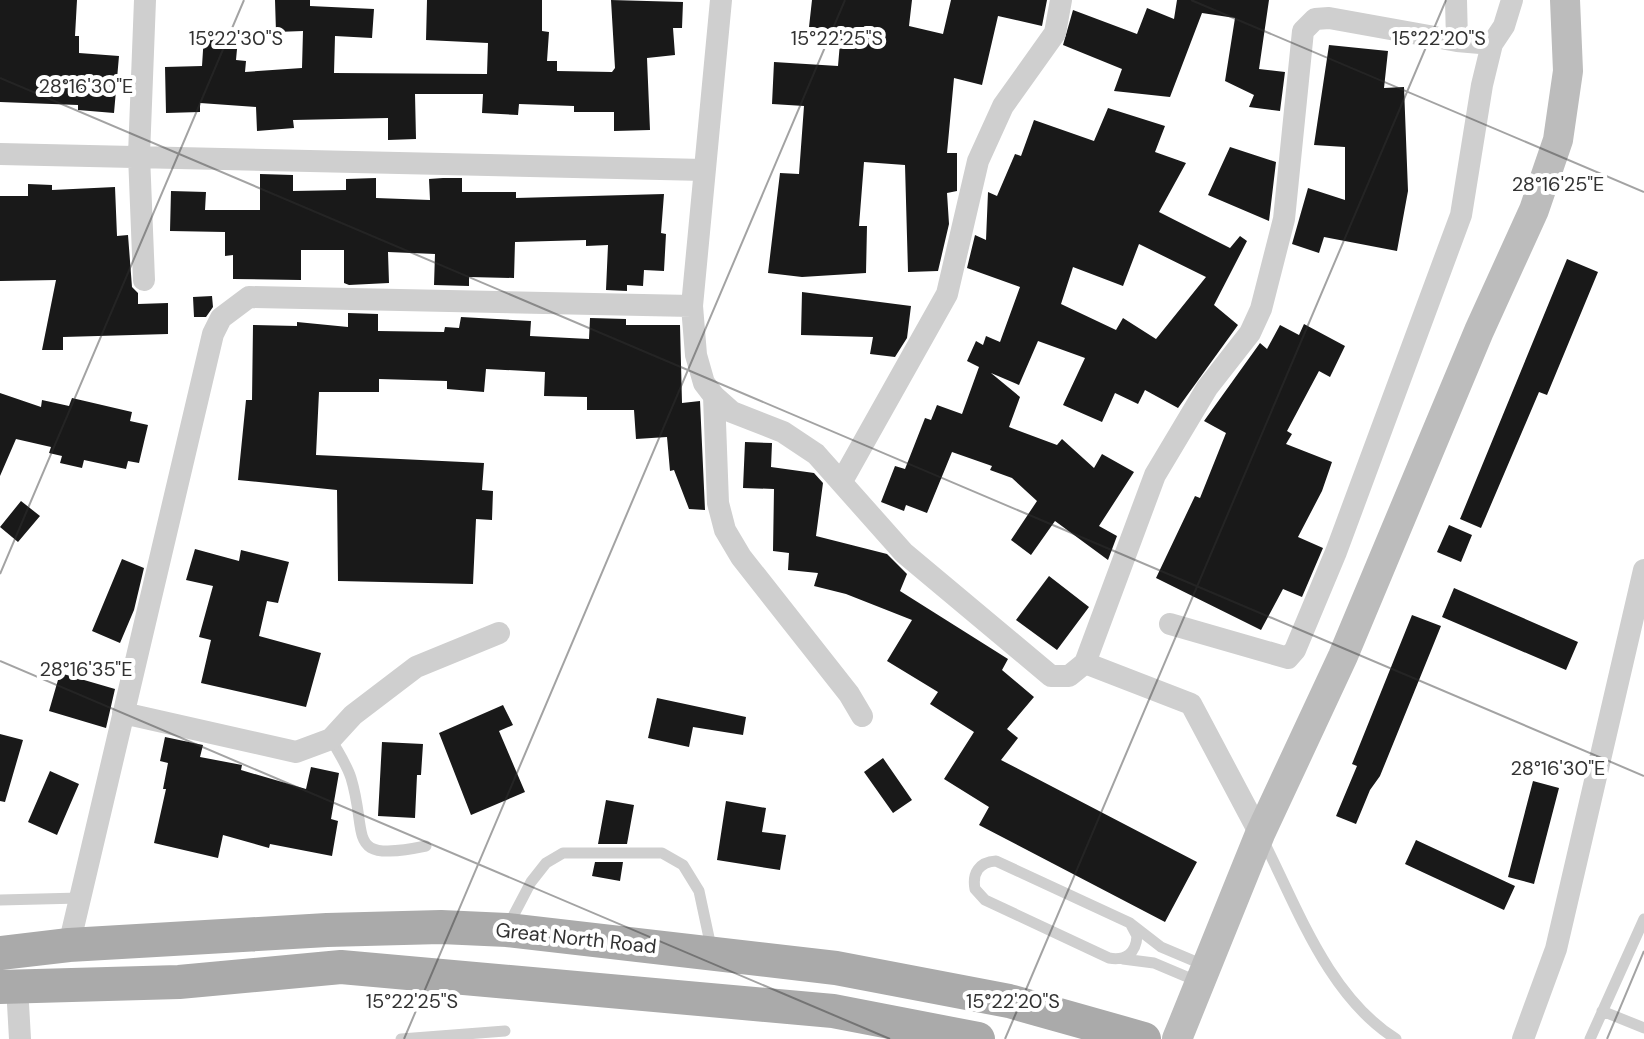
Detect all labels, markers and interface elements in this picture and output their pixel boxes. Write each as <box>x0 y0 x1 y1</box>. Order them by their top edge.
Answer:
text: 15°22'30"S <box>189 25 283 51</box>
text: 15°22'25"S <box>791 25 883 51</box>
text: 15°22'20"S <box>1392 25 1486 51</box>
text: 28°16'30"E <box>39 73 133 99</box>
text: 28°16'25"E <box>1512 171 1604 197</box>
text: 28°16'35"E <box>40 656 132 682</box>
text: 28°16'30"E <box>1511 755 1605 781</box>
street label: Great North Road <box>494 917 658 959</box>
text: 15°22'25"S <box>366 988 458 1014</box>
text: 15°22'20"S <box>966 988 1060 1014</box>

